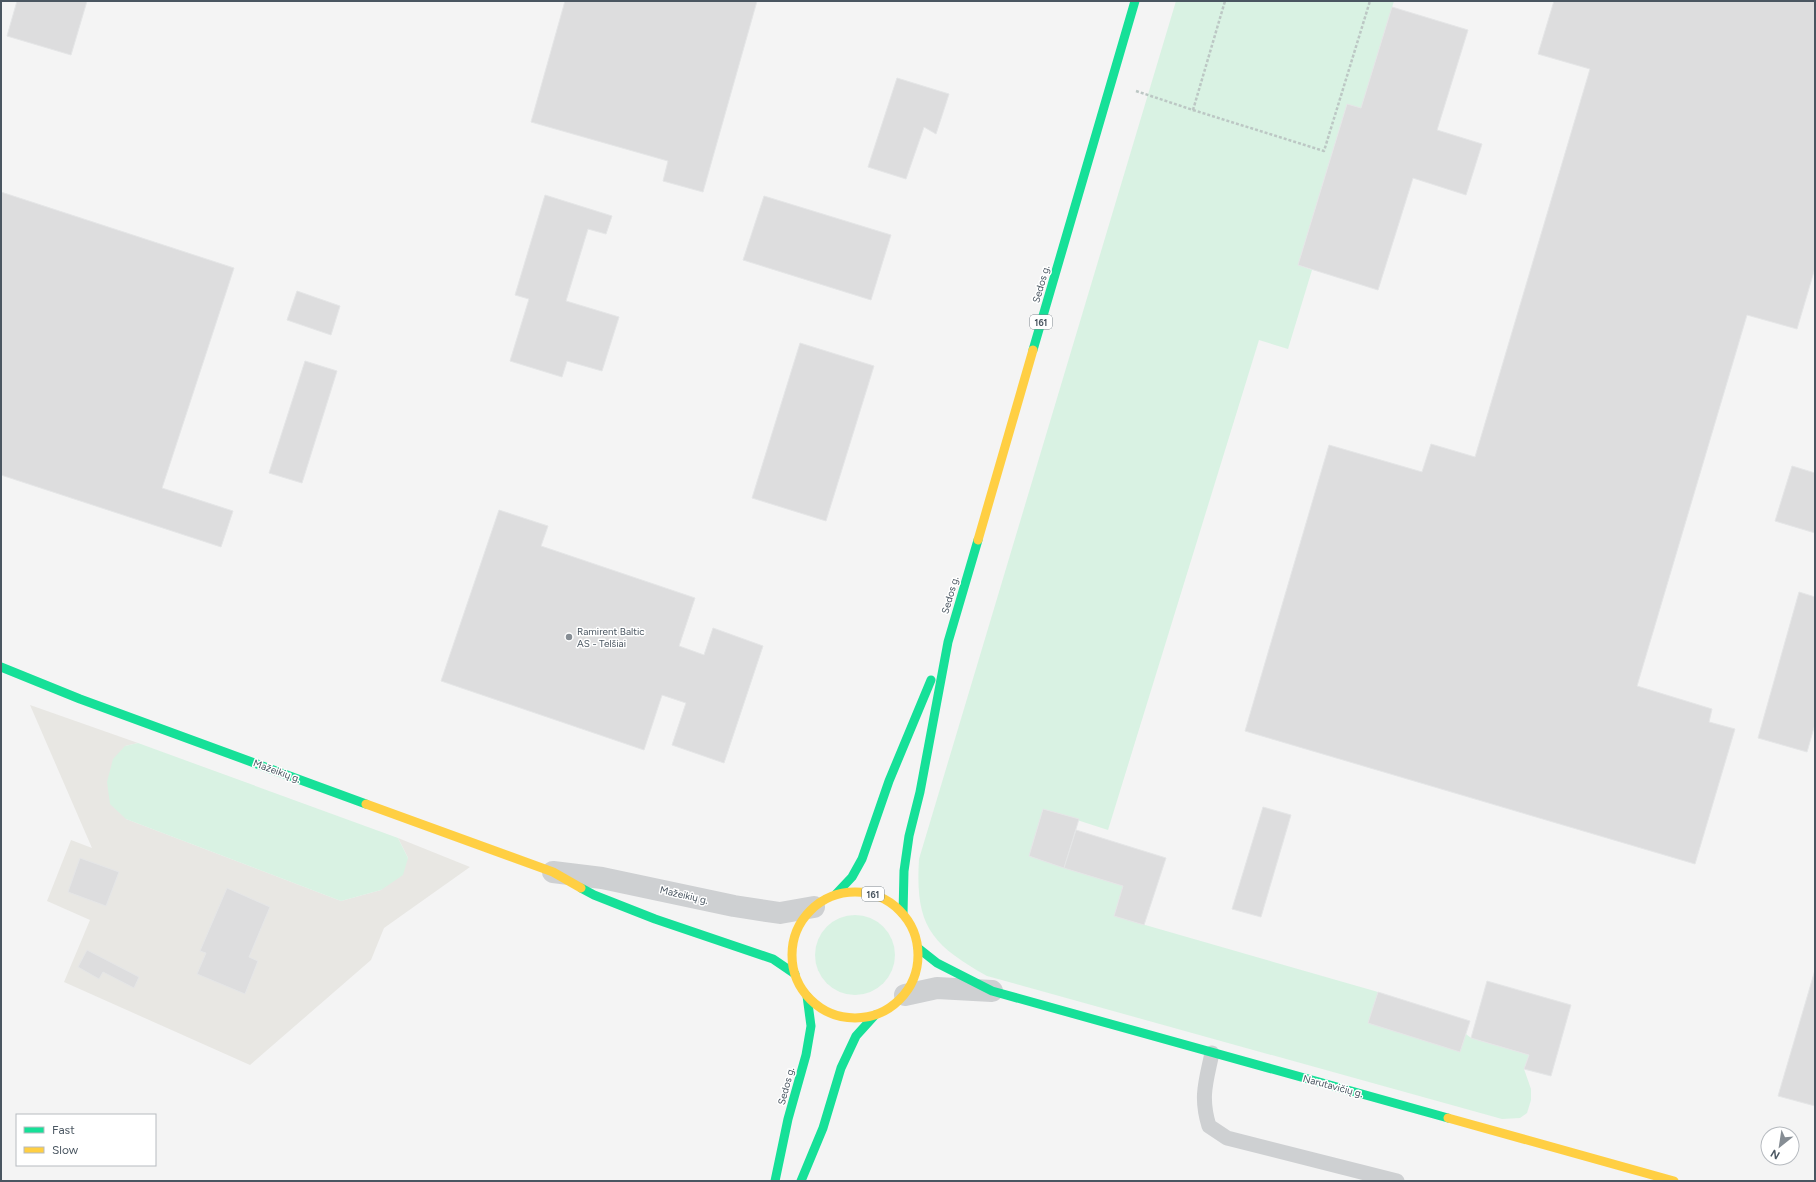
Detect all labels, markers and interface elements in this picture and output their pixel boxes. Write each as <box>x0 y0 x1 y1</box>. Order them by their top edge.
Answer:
street label: Sedos g. <box>1029 264 1053 304</box>
road number: 161 <box>1030 315 1052 329</box>
street label: Sedos g. <box>938 575 962 615</box>
place label: Ramirent Baltic AS - Telšiai <box>577 625 645 650</box>
marker: Ramirent Baltic AS - Telšiai <box>564 632 574 642</box>
street label: Mažeikių g. <box>252 756 302 786</box>
street label: Mažeikių g. <box>658 883 710 907</box>
road number: 161 <box>862 887 884 901</box>
street label: Sedos g. <box>775 1066 797 1106</box>
street label: Narutavičių g. <box>1301 1072 1365 1100</box>
legend <box>16 1114 156 1166</box>
text: Fast <box>52 1123 75 1137</box>
north arrow <box>1760 1126 1800 1166</box>
text: Slow <box>52 1143 79 1157</box>
text: N <box>1768 1146 1782 1162</box>

